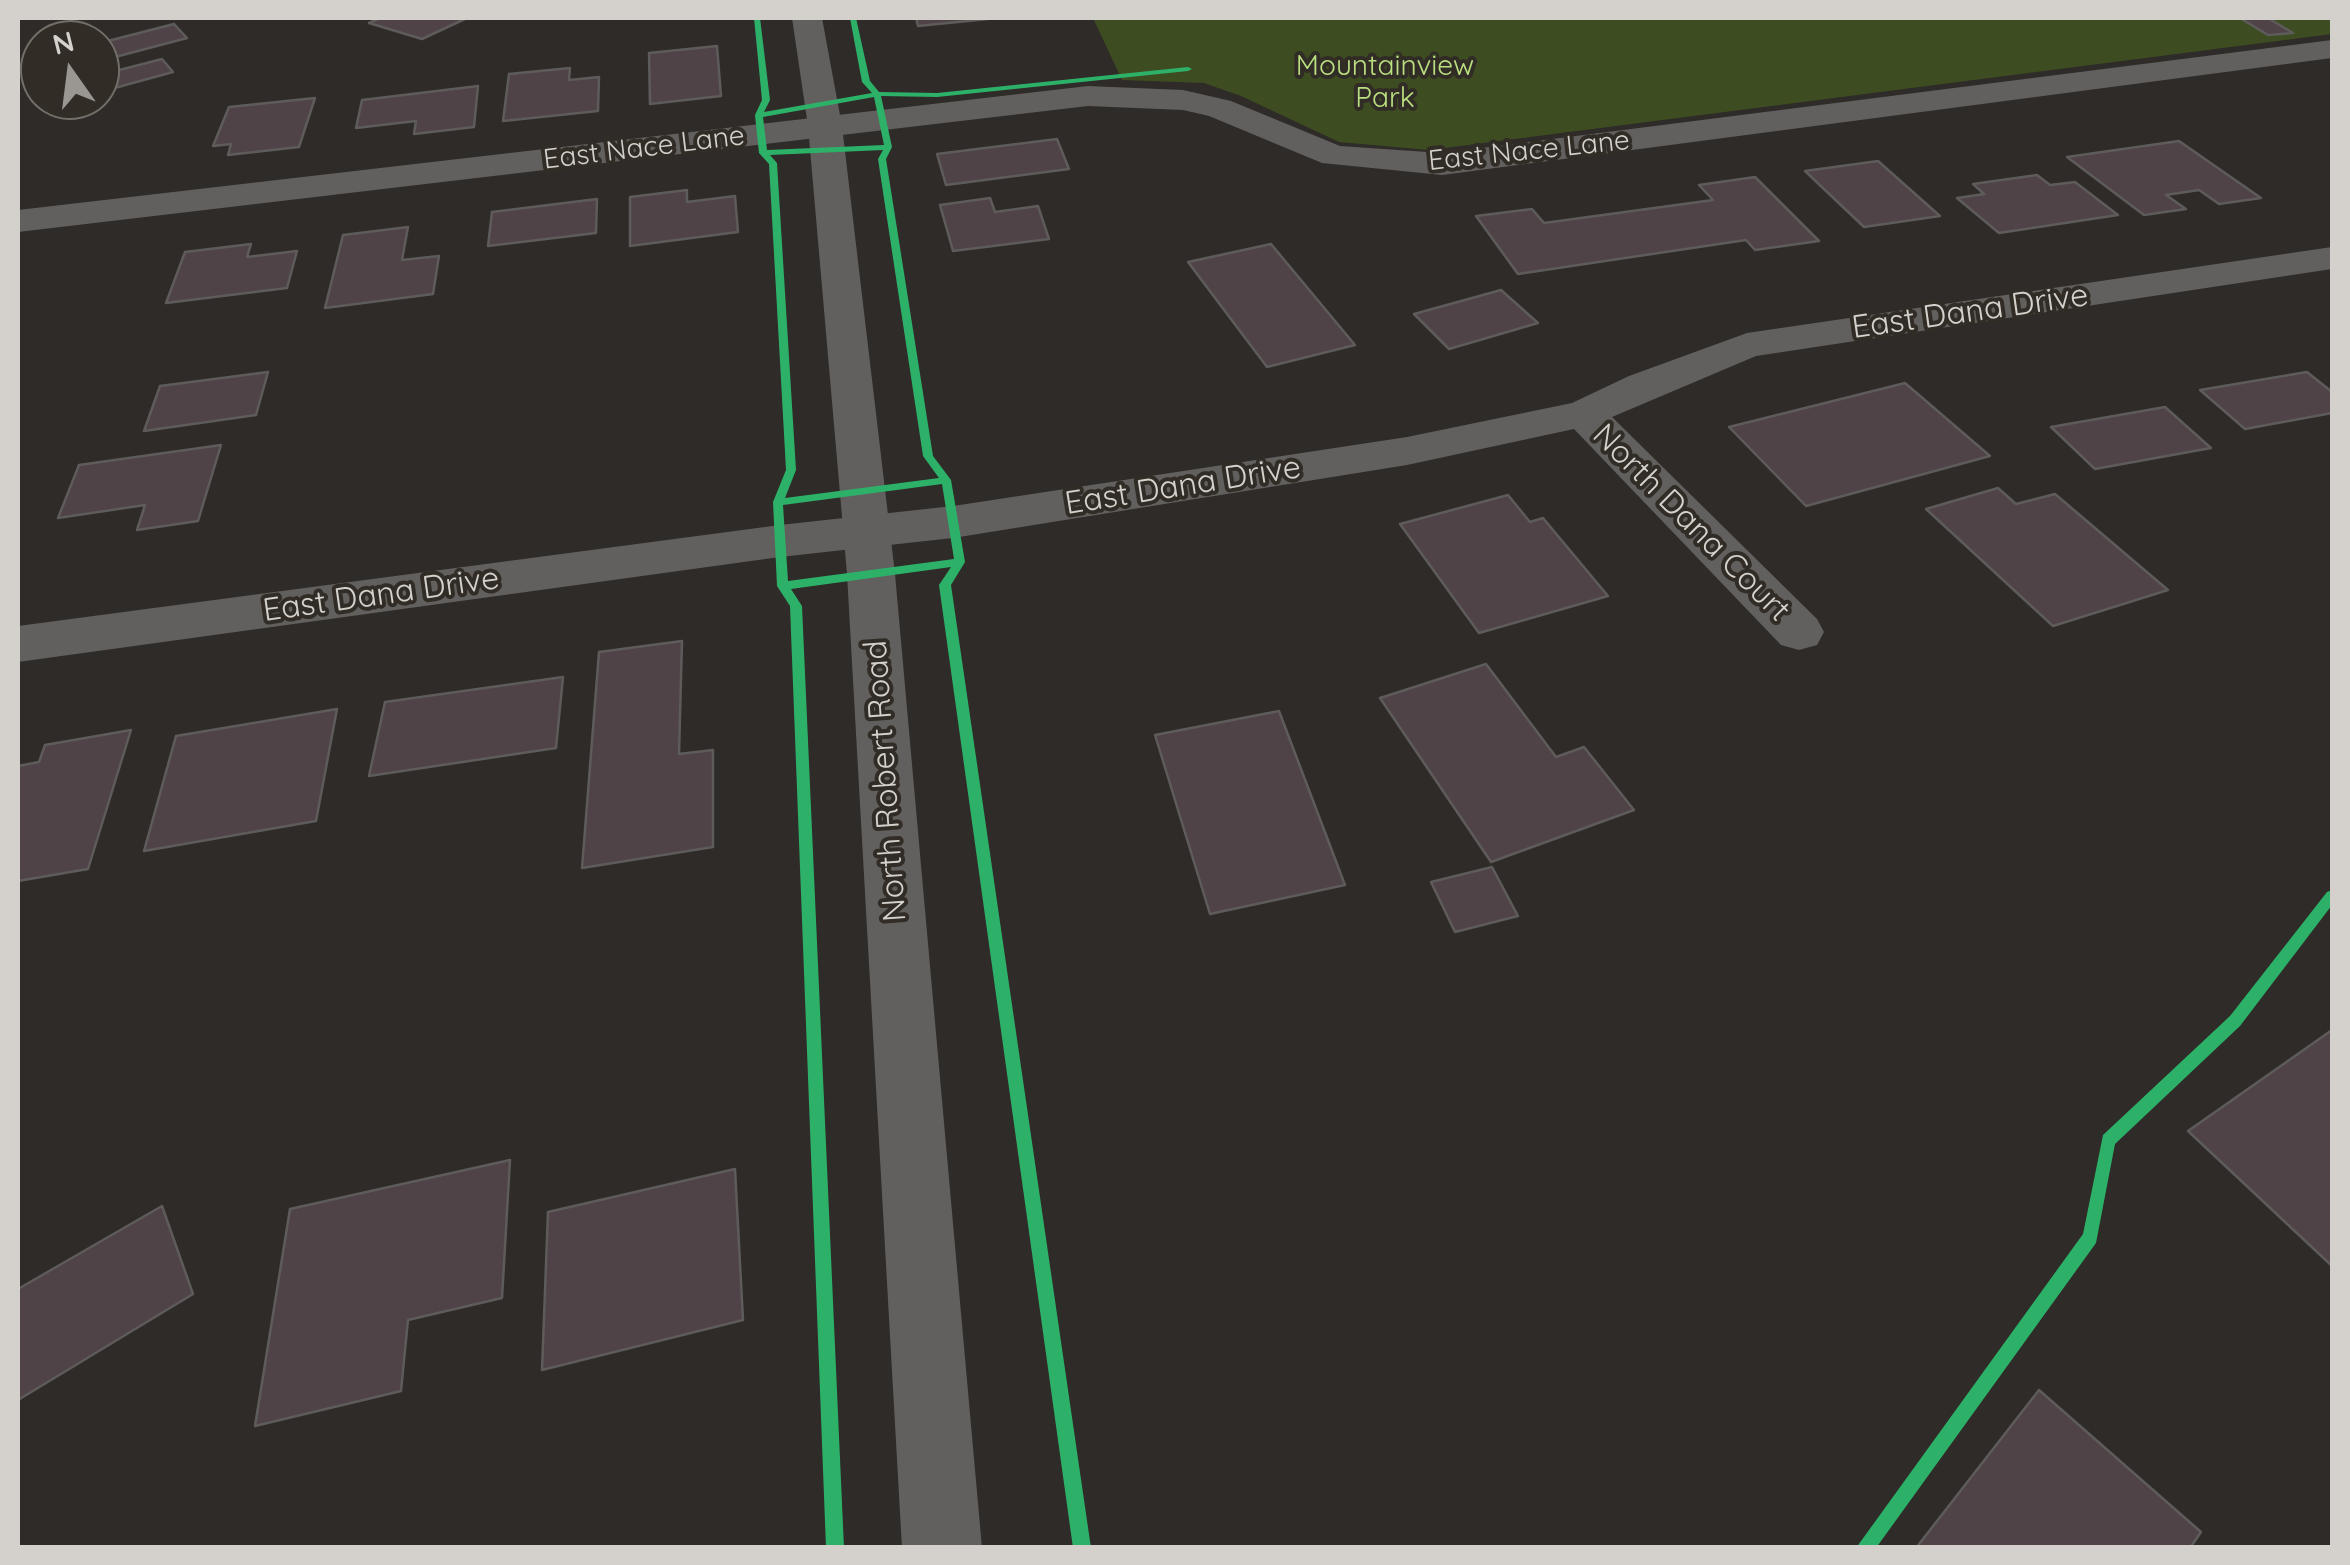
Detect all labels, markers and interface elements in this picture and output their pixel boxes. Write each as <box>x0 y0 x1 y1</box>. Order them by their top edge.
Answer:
north arrow <box>20 20 120 120</box>
text: N <box>49 23 77 62</box>
park label: Mountainview Park <box>1296 50 1474 116</box>
street label: East Nace Lane <box>542 119 746 177</box>
street label: East Nace Lane <box>1427 124 1631 178</box>
street label: East Dana Drive <box>1849 276 2091 348</box>
street label: North Dana Court <box>1584 416 1798 630</box>
street label: East Dana Drive <box>1062 448 1304 524</box>
street label: East Dana Drive <box>260 559 502 631</box>
street label: North Robert Road <box>857 639 915 923</box>

